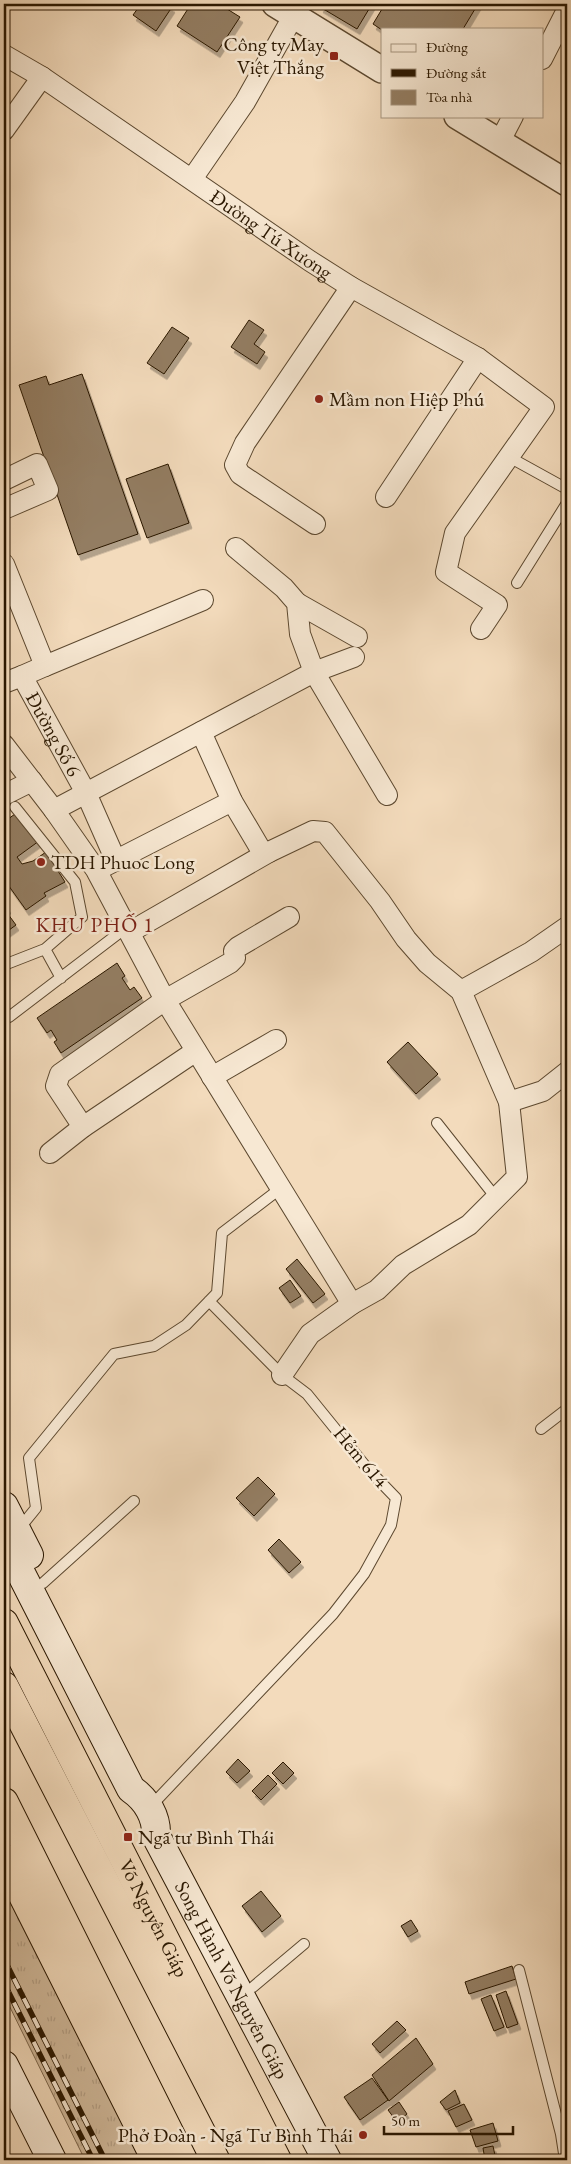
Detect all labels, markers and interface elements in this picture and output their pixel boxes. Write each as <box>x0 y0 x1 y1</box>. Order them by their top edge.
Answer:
legend <box>381 28 544 118</box>
place label: Công ty May Việt Thắng <box>223 31 324 80</box>
text: Đường <box>426 37 468 56</box>
marker: Công ty May Việt Thắng <box>328 50 340 62</box>
text: Đường sắt <box>426 63 487 82</box>
text: Tòa nhà <box>426 87 472 106</box>
street label: Đường Tú Xương <box>205 183 338 285</box>
place label: Mầm non Hiệp Phú <box>329 386 485 412</box>
marker: Mầm non Hiệp Phú <box>313 393 325 405</box>
street label: Đường Số 6 <box>20 687 87 781</box>
place label: TDH Phuoc Long <box>51 849 195 875</box>
marker: TDH Phuoc Long <box>35 856 47 868</box>
district label: KHU PHỐ 1 <box>36 911 154 938</box>
street label: Hẻm 614 <box>328 1421 394 1493</box>
place label: Ngã tư Bình Thái <box>138 1824 274 1850</box>
marker: Ngã tư Bình Thái <box>122 1831 134 1843</box>
street label: Võ Nguyên Giáp <box>113 1855 195 1981</box>
street label: Song Hành Võ Nguyên Giáp <box>169 1876 295 2084</box>
scale bar <box>384 2104 512 2136</box>
text: 50 m <box>391 2111 420 2130</box>
place label: Phở Đoàn - Ngã Tư Bình Thái <box>118 2122 353 2148</box>
marker: Phở Đoàn - Ngã Tư Bình Thái <box>357 2129 369 2141</box>

